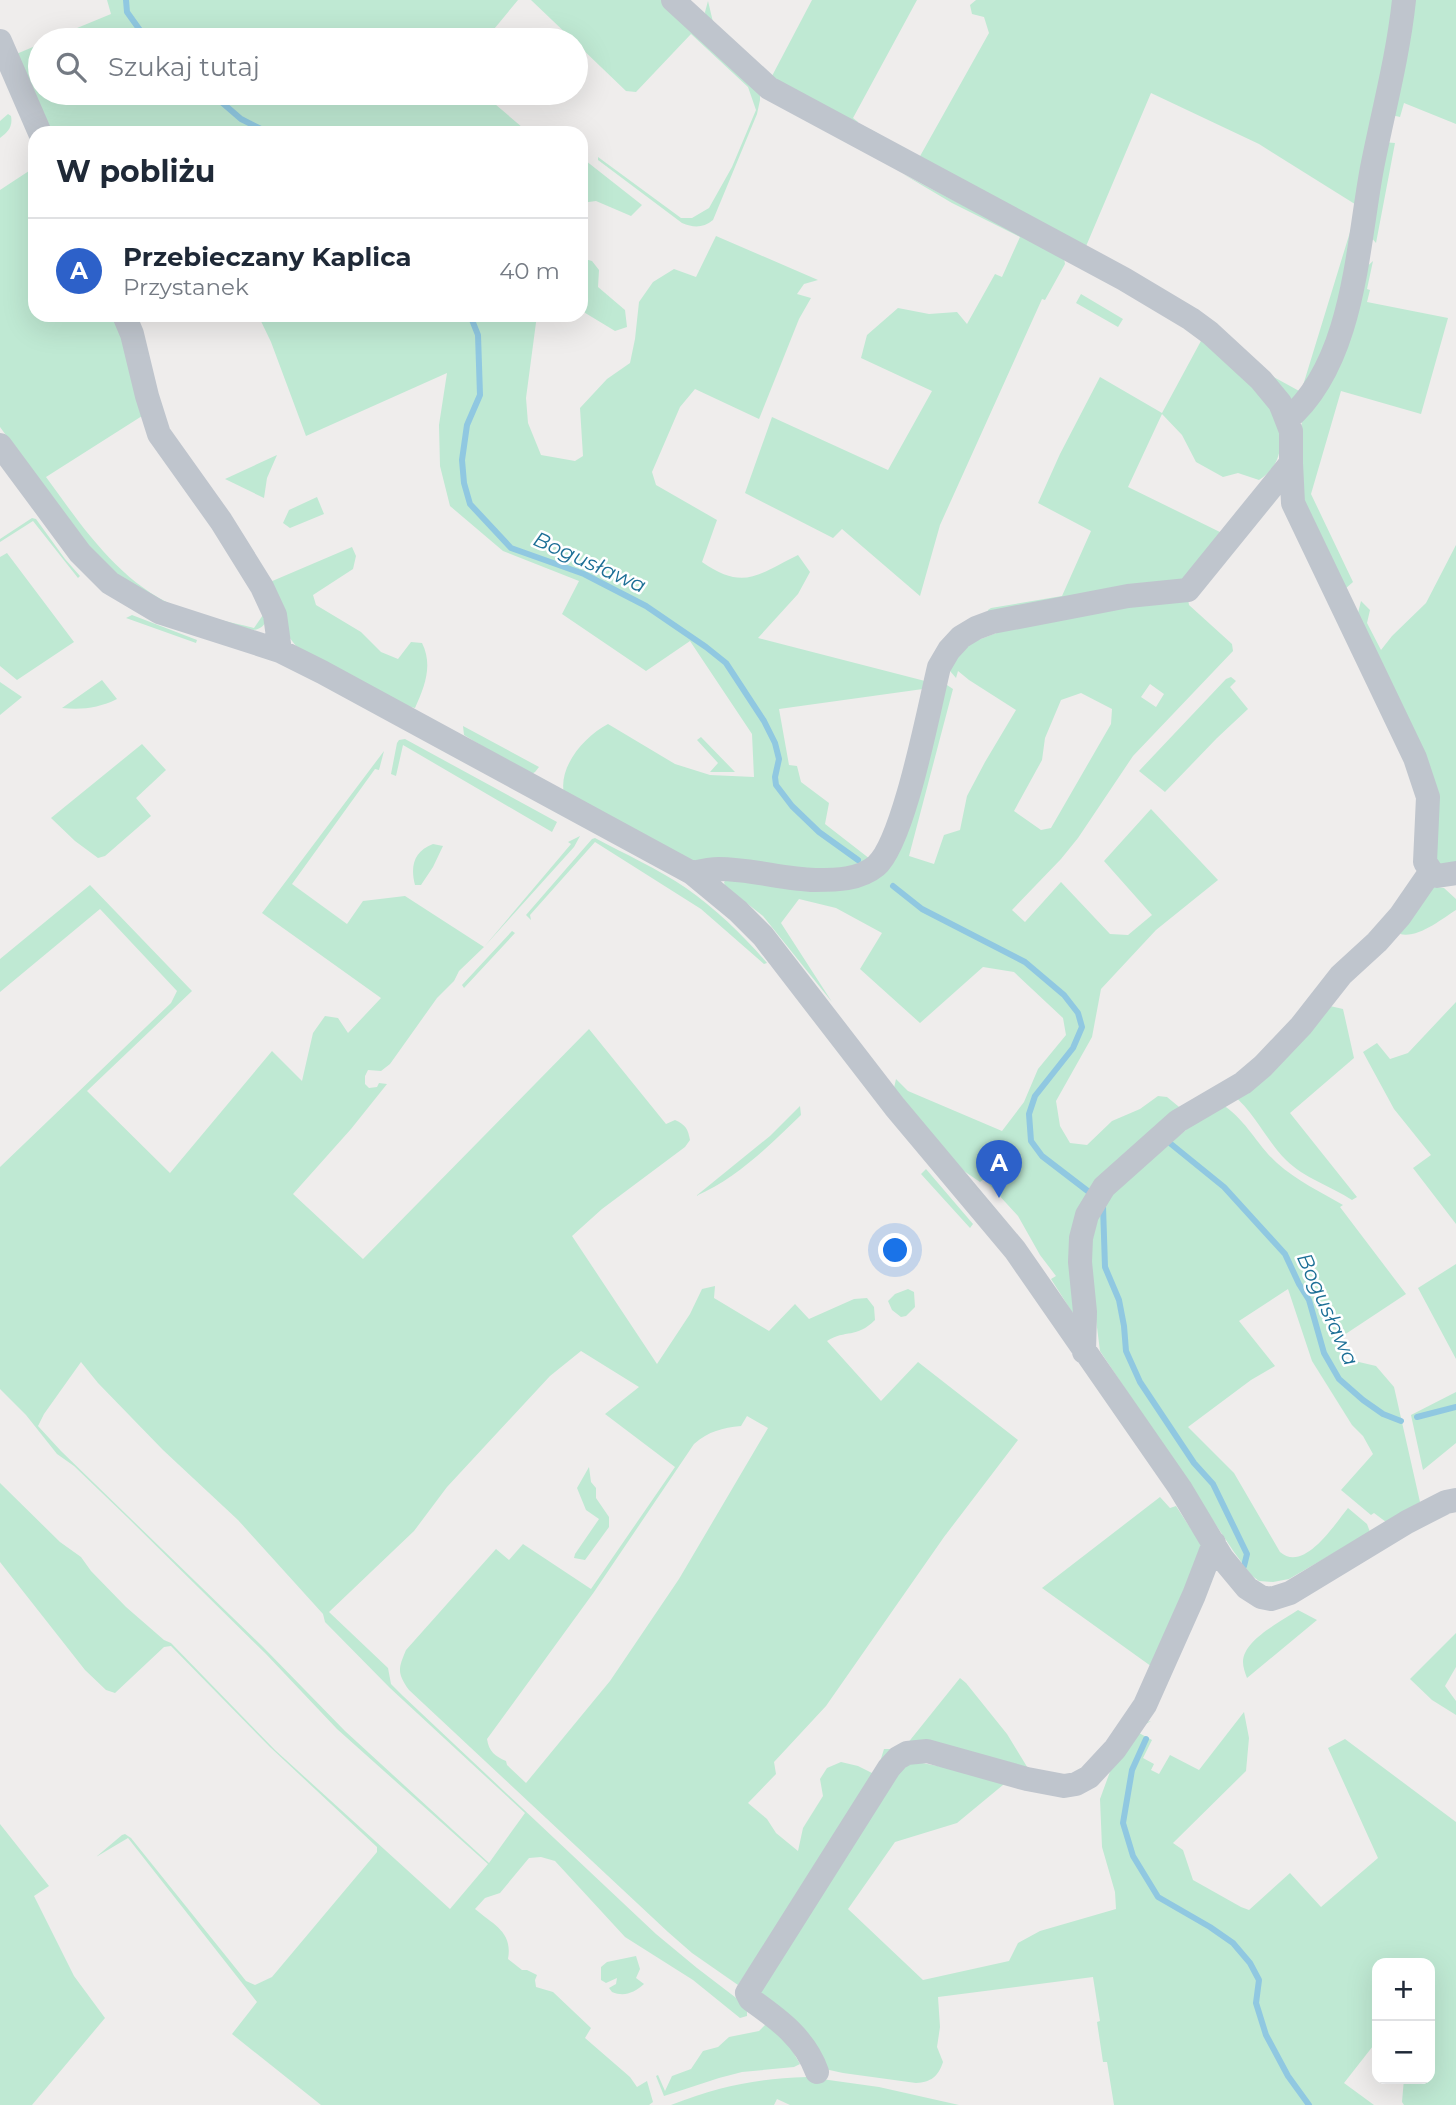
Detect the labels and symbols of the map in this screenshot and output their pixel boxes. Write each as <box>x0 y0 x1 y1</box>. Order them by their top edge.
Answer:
water label: Bogusława <box>530 526 650 598</box>
pin: A <box>976 1140 1022 1198</box>
your location <box>878 1233 912 1267</box>
water label: Bogusława <box>1292 1249 1364 1369</box>

